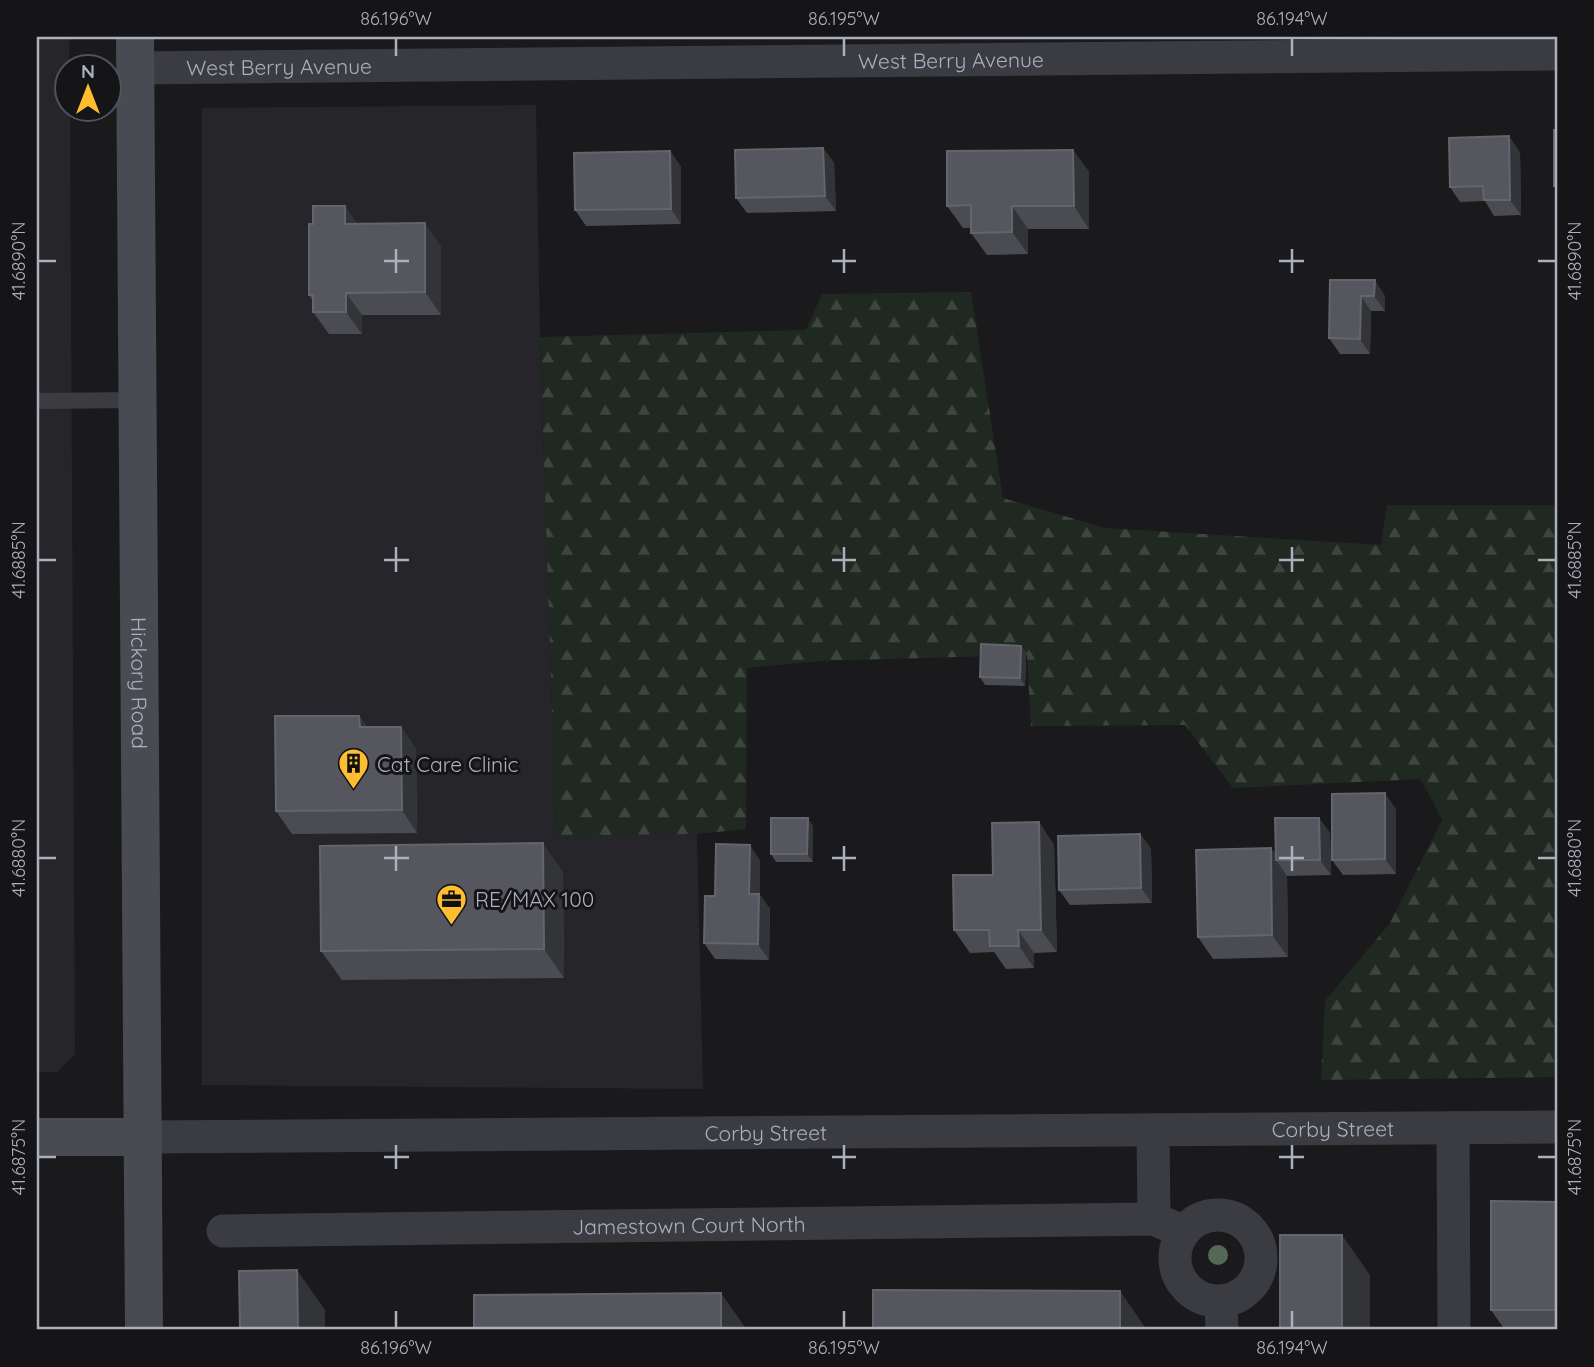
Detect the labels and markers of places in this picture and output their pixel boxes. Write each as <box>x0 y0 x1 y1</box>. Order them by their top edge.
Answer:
building icon: Cat Care Clinic <box>337 747 371 791</box>
place label: Cat Care Clinic <box>377 751 519 777</box>
office icon: RE/MAX 100 <box>435 882 469 926</box>
place label: RE/MAX 100 <box>475 886 594 912</box>

